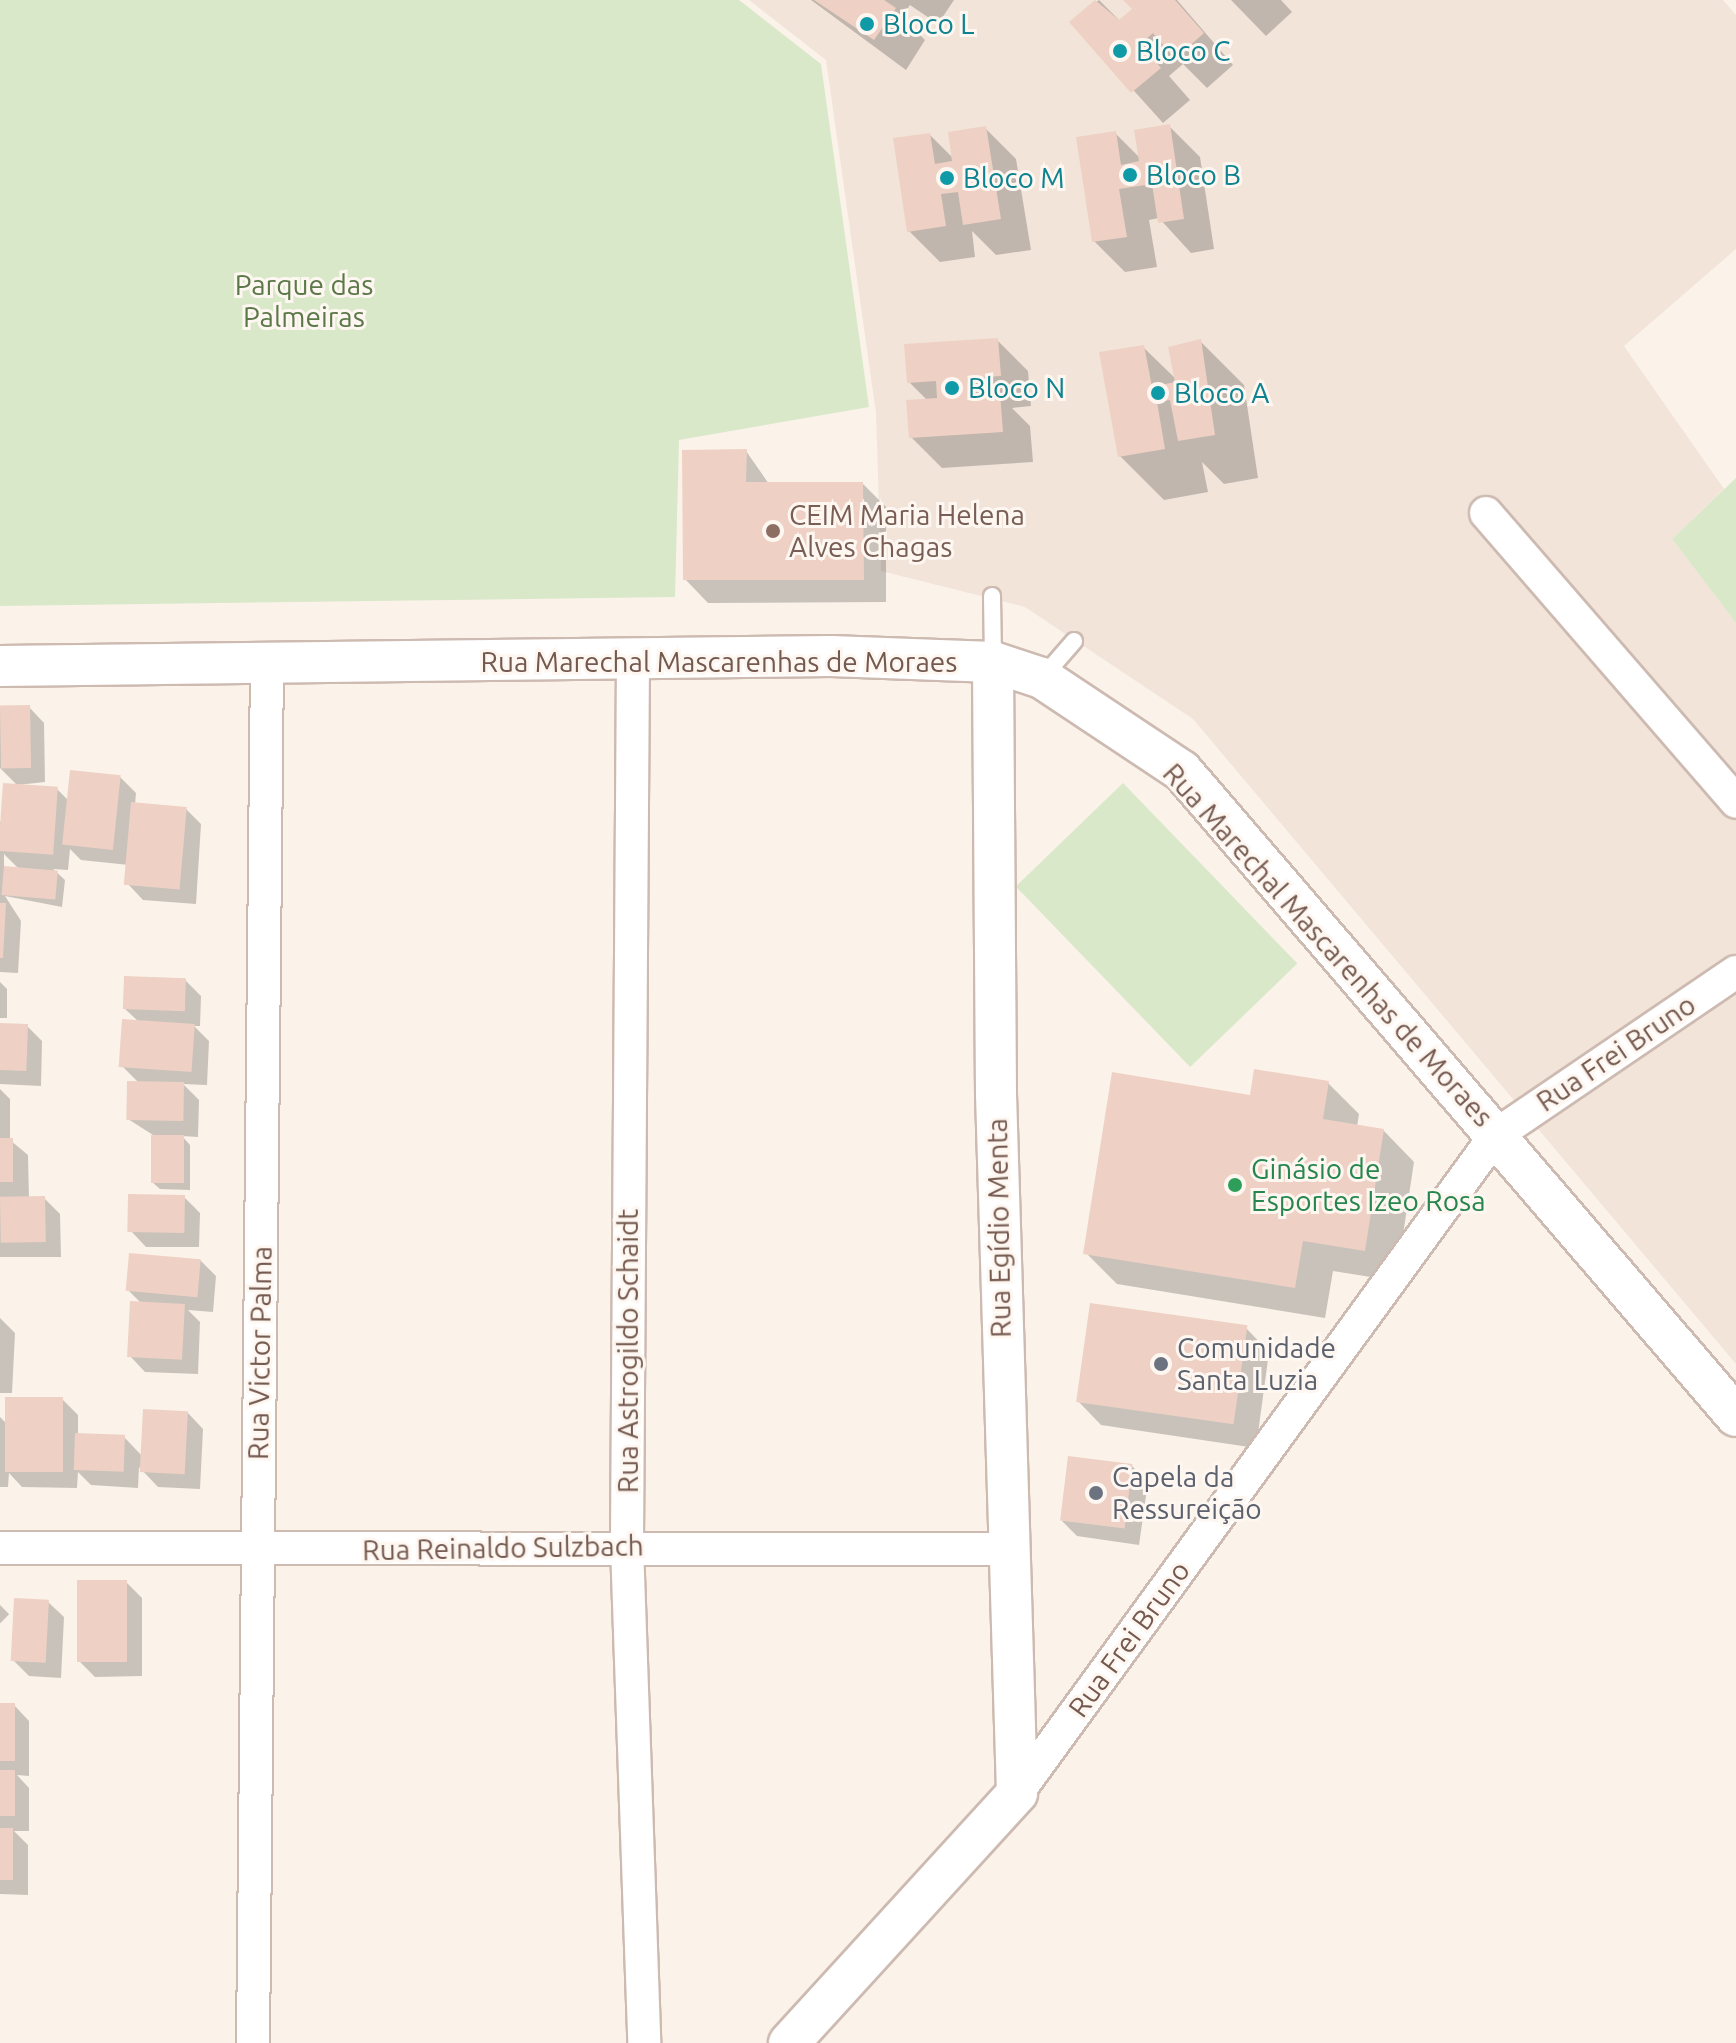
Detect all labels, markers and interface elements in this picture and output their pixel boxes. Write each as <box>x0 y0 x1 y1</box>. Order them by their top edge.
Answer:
place label: Bloco L <box>883 7 974 41</box>
marker: Bloco L <box>858 15 876 33</box>
place label: Bloco C <box>1136 34 1230 68</box>
marker: Bloco C <box>1111 42 1129 60</box>
place label: Bloco B <box>1146 158 1241 192</box>
place label: Bloco M <box>963 161 1065 195</box>
marker: Bloco B <box>1121 166 1139 184</box>
marker: Bloco M <box>938 169 956 187</box>
park label: Parque das Palmeiras <box>235 268 373 334</box>
place label: Bloco N <box>968 371 1065 405</box>
place label: Bloco A <box>1174 376 1269 410</box>
marker: Bloco N <box>943 379 961 397</box>
marker: Bloco A <box>1149 384 1167 402</box>
place label: CEIM Maria Helena Alves Chagas <box>789 498 1025 564</box>
marker: CEIM Maria Helena Alves Chagas <box>764 522 782 540</box>
street label: Rua Marechal Mascarenhas de Moraes <box>481 645 957 679</box>
street label: Rua Marechal Mascarenhas de Moraes <box>1156 757 1500 1133</box>
street label: Rua Frei Bruno <box>1530 987 1702 1119</box>
street label: Rua Egídio Menta <box>980 1118 1018 1338</box>
place label: Ginásio de Esportes Izeo Rosa <box>1251 1152 1486 1218</box>
marker: Ginásio de Esportes Izeo Rosa <box>1226 1176 1244 1194</box>
street label: Rua Astrogildo Schaidt <box>611 1209 645 1493</box>
street label: Rua Victor Palma <box>241 1246 279 1460</box>
place label: Comunidade Santa Luzia <box>1177 1331 1336 1397</box>
marker: Comunidade Santa Luzia <box>1152 1355 1170 1373</box>
place label: Capela da Ressureição <box>1112 1460 1262 1526</box>
marker: Capela da Ressureição <box>1087 1484 1105 1502</box>
street label: Rua Reinaldo Sulzbach <box>362 1529 644 1567</box>
street label: Rua Frei Bruno <box>1061 1554 1197 1724</box>

